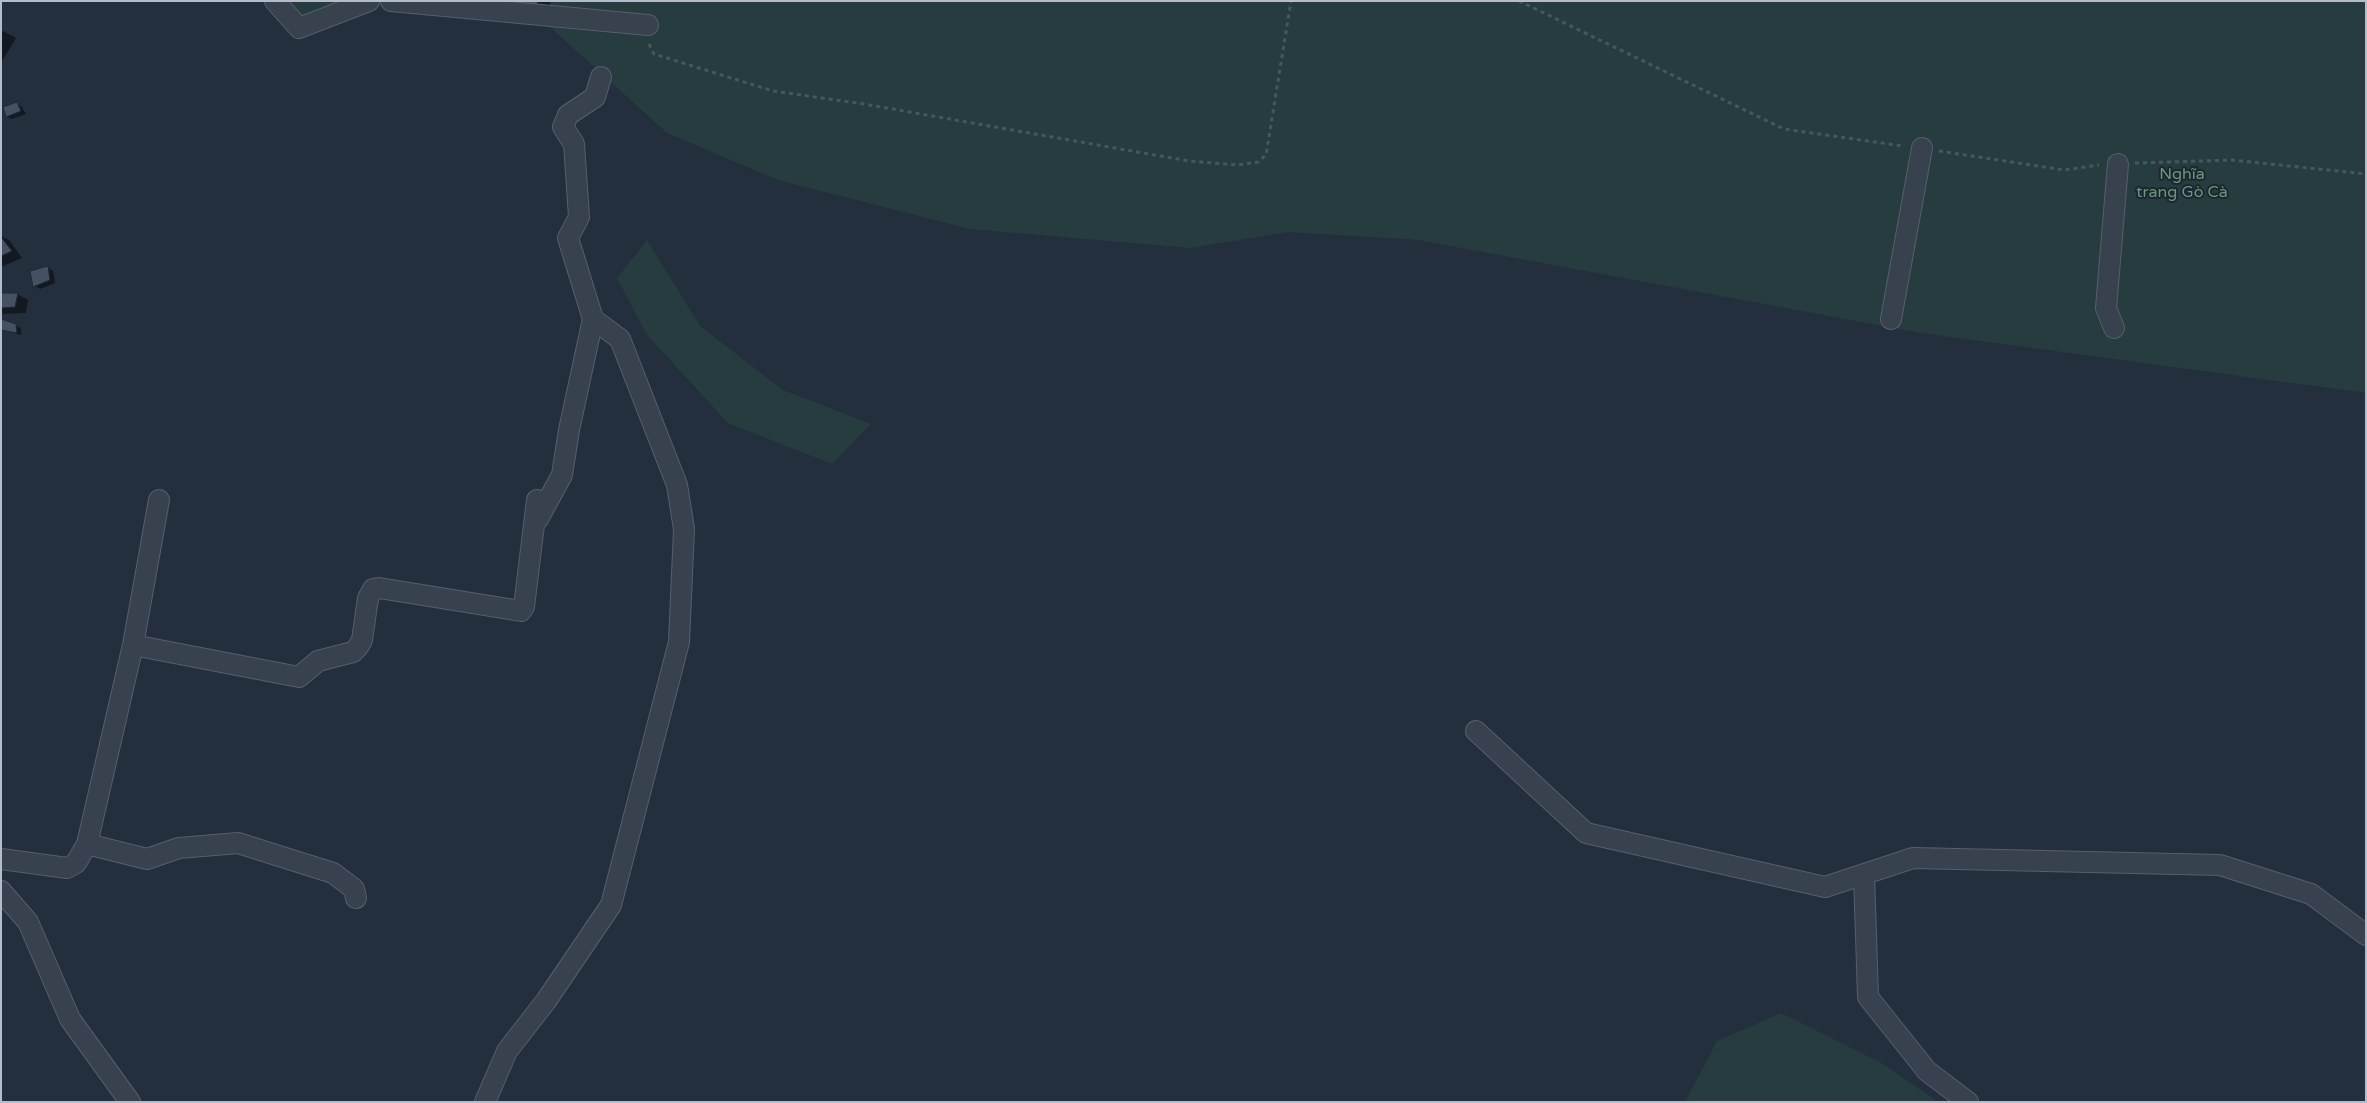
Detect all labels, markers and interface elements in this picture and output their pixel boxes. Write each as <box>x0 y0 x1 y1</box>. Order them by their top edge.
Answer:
park label: Nghĩa trang Gò Cà <box>2136 165 2228 203</box>

